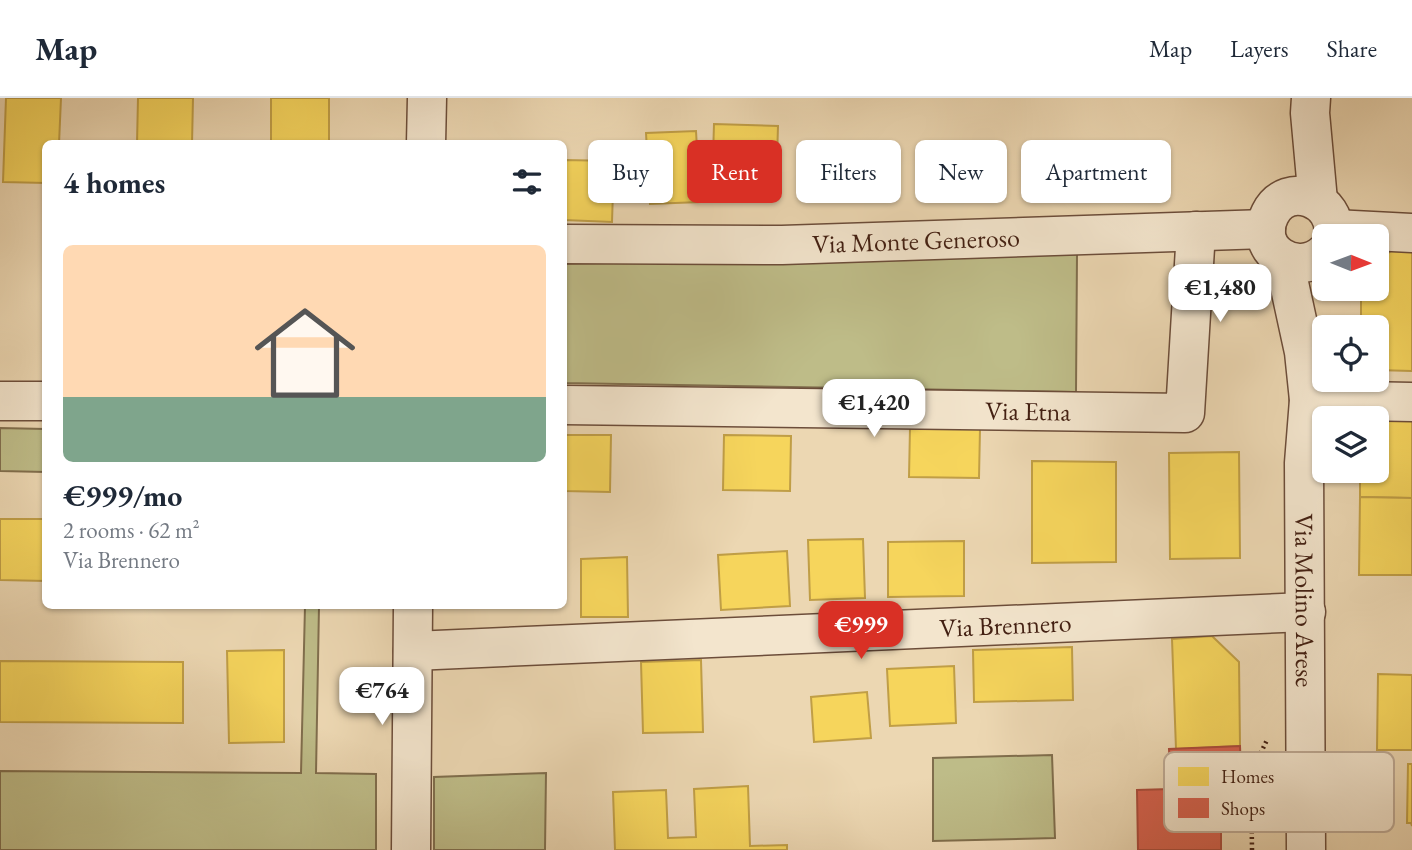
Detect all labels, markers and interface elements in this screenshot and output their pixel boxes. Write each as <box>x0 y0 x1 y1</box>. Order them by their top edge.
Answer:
text: Map <box>35 27 97 70</box>
text: Map <box>1149 33 1192 64</box>
text: Layers <box>1230 33 1289 64</box>
text: Share <box>1327 33 1377 64</box>
chip: Buy <box>588 140 673 203</box>
chip: Rent <box>687 140 782 203</box>
chip: Filters <box>796 140 901 203</box>
chip: New <box>915 140 1007 203</box>
chip: Apartment <box>1021 140 1171 203</box>
text: 4 homes <box>63 163 165 202</box>
icon: filters <box>508 163 546 201</box>
street label: Via Monte Generoso <box>812 220 1020 261</box>
north arrow <box>1312 224 1390 301</box>
map controls <box>1312 224 1389 483</box>
pin: €1,480 <box>1163 264 1277 324</box>
text: €1,480 <box>1184 272 1256 302</box>
icon: home <box>242 290 368 416</box>
button: locate <box>1312 315 1389 392</box>
pin: €1,420 <box>817 380 931 439</box>
text: €1,420 <box>838 387 910 417</box>
street label: Via Etna <box>985 393 1071 429</box>
button: layers <box>1312 406 1389 483</box>
text: €999/mo <box>63 476 182 515</box>
street label: Via Molino Arese <box>1287 513 1322 688</box>
text: 2 rooms · 62 m² <box>63 515 200 545</box>
text: Via Brennero <box>63 545 180 575</box>
pin: €999 <box>820 602 902 661</box>
street label: Via Brennero <box>939 605 1072 645</box>
text: €999 <box>834 609 888 639</box>
pin: €764 <box>341 668 423 727</box>
text: €764 <box>355 675 409 705</box>
legend <box>1164 752 1394 832</box>
text: Homes <box>1221 764 1274 789</box>
text: Shops <box>1221 796 1265 821</box>

